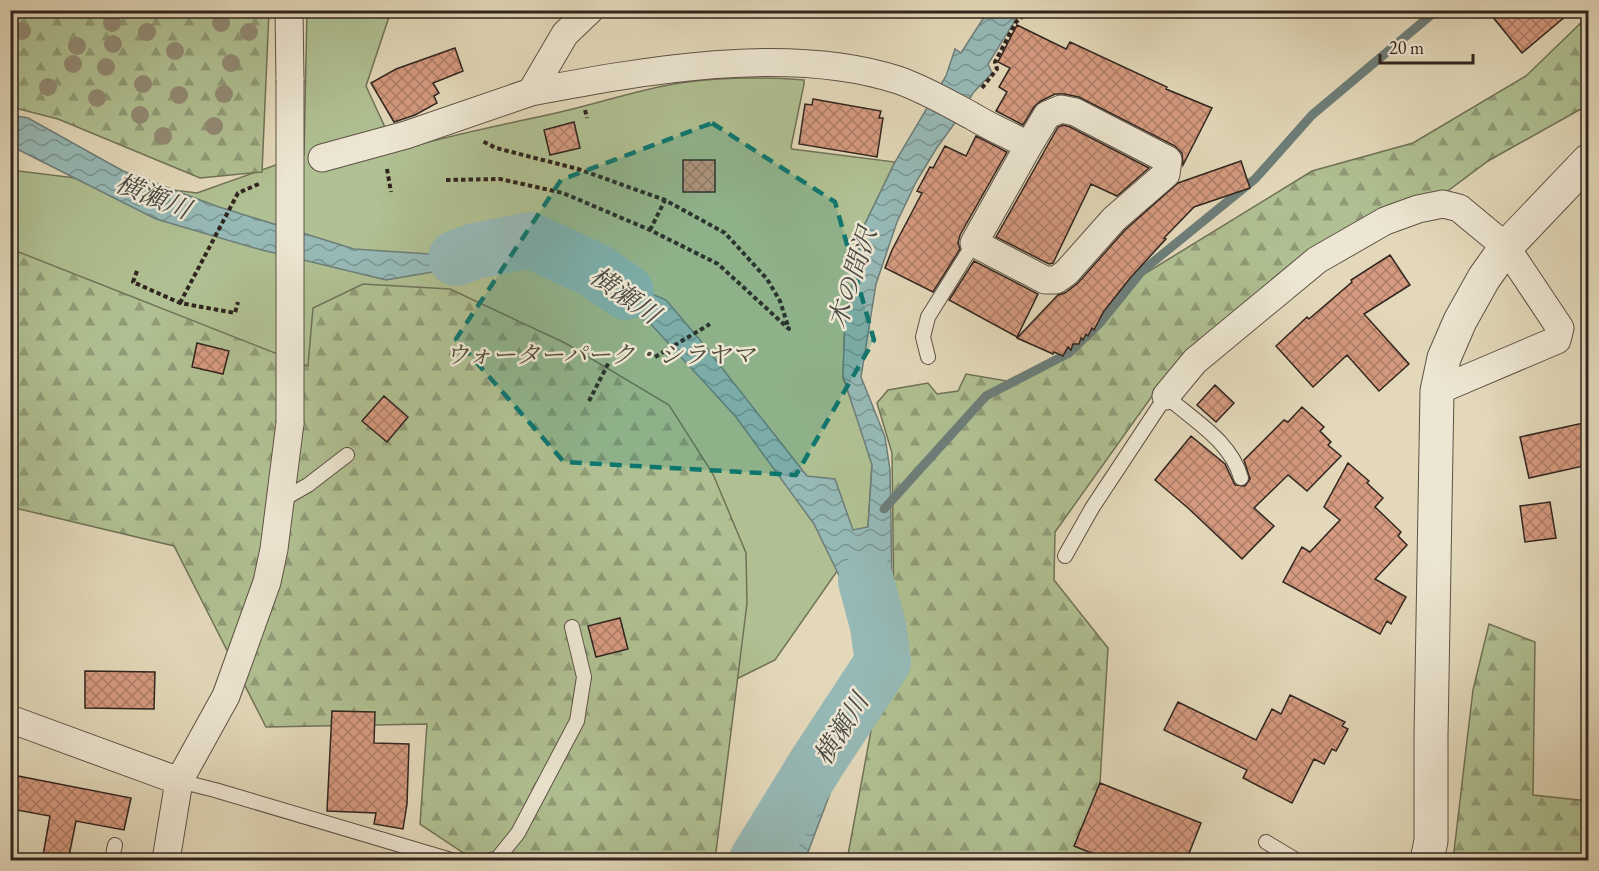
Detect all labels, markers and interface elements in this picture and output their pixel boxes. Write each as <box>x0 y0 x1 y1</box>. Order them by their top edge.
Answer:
scale bar <box>1380 27 1473 65</box>
text: 20 m <box>1389 36 1424 59</box>
water label: 横瀬川 <box>110 166 198 227</box>
water label: 木の間沢 <box>820 220 885 333</box>
water label: 横瀬川 <box>583 259 669 333</box>
park label: ウォーターパーク・シラヤマ <box>445 339 756 370</box>
water label: 横瀬川 <box>806 684 878 771</box>

